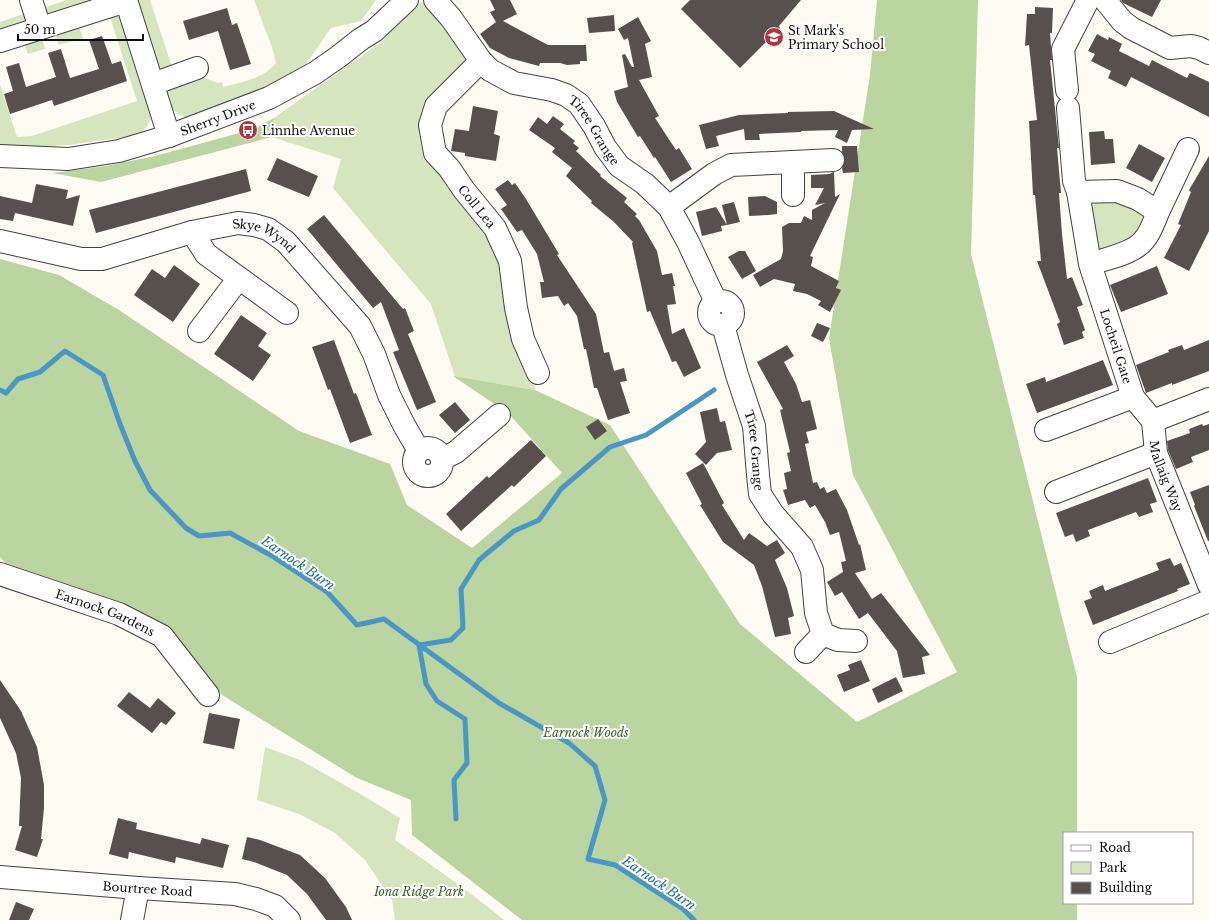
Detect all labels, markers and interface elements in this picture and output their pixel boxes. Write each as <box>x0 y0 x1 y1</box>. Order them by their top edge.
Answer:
scale bar <box>18 16 143 42</box>
text: 50 m <box>24 22 56 37</box>
place label: St Mark's Primary School <box>788 23 884 52</box>
school or university icon: St Mark's Primary School <box>763 26 785 48</box>
street label: Tiree Grange <box>566 92 623 168</box>
street label: Sherry Drive <box>178 96 258 139</box>
bus stop icon: Linnhe Avenue <box>237 119 259 141</box>
place label: Linnhe Avenue <box>262 123 355 138</box>
street label: Coll Lea <box>455 182 499 231</box>
street label: Skye Wynd <box>231 215 299 256</box>
street label: Locheil Gate <box>1097 307 1136 386</box>
street label: Tiree Grange <box>742 408 767 492</box>
street label: Mallaig Way <box>1147 439 1186 514</box>
water label: Earnock Burn <box>257 532 338 594</box>
street label: Earnock Gardens <box>54 586 157 639</box>
park label: Earnock Woods <box>542 725 629 740</box>
legend <box>1063 832 1193 904</box>
text: Road <box>1099 840 1131 855</box>
water label: Earnock Burn <box>618 852 699 914</box>
text: Park <box>1099 860 1127 875</box>
street label: Bourtree Road <box>102 878 193 899</box>
text: Building <box>1099 880 1153 895</box>
park label: Iona Ridge Park <box>373 884 464 899</box>

